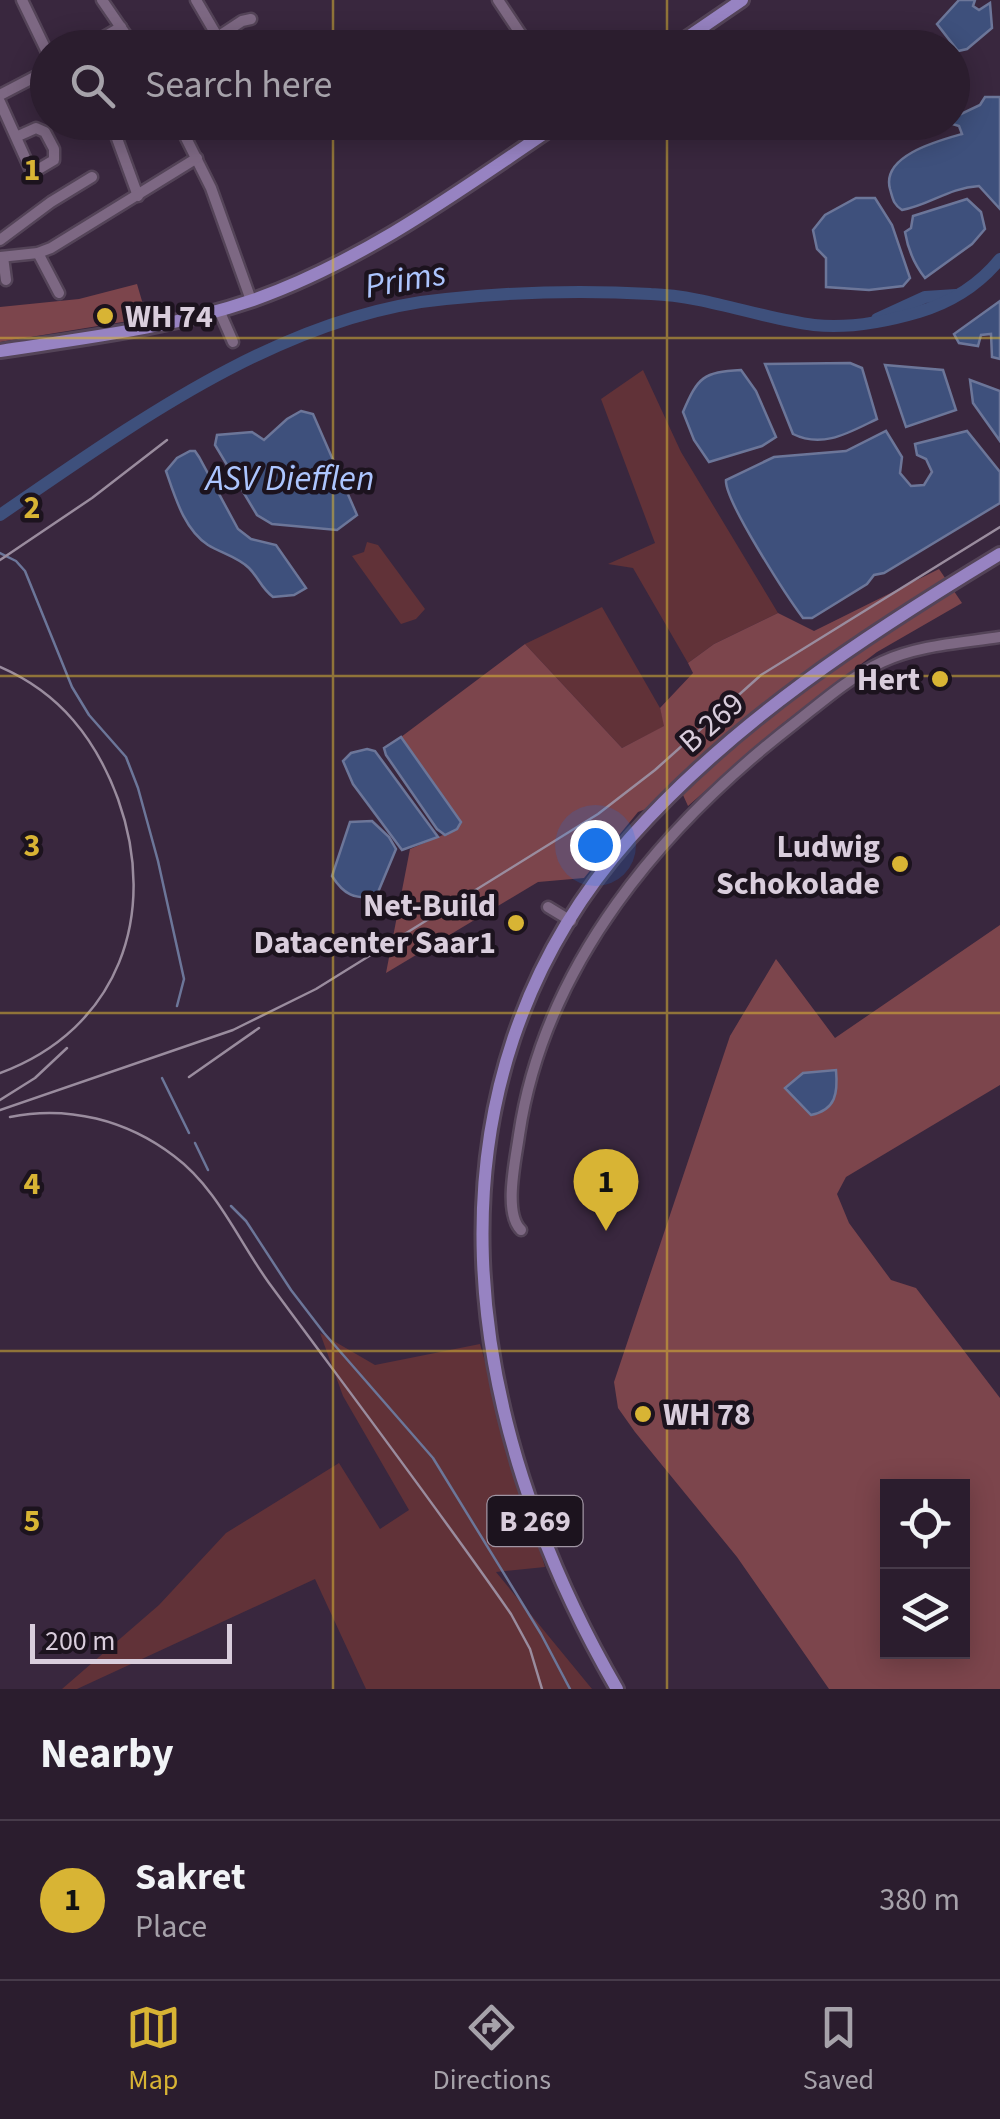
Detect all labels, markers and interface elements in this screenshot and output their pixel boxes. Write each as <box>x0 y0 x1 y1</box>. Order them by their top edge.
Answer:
search box <box>30 30 970 140</box>
icon: search <box>65 58 120 113</box>
text: Search here <box>145 58 332 112</box>
text: 1 <box>24 147 40 193</box>
water label: Prims <box>361 248 450 312</box>
place label: WH 74 <box>125 294 213 340</box>
marker: WH 74 <box>94 305 116 327</box>
water label: ASV Diefflen <box>204 454 374 504</box>
text: 2 <box>24 485 40 531</box>
place label: Hert <box>857 657 920 703</box>
marker: Hert <box>929 668 951 690</box>
street label: B 269 <box>669 681 754 764</box>
your location <box>570 820 621 871</box>
text: 3 <box>24 823 40 869</box>
place label: Ludwig Schokolade <box>716 824 880 907</box>
marker: Ludwig Schokolade <box>889 853 911 875</box>
place label: Net-Build Datacenter Saar1 <box>253 883 496 966</box>
marker: Net-Build Datacenter Saar1 <box>505 912 527 934</box>
pin: 1 <box>574 1148 638 1231</box>
text: 4 <box>24 1161 41 1207</box>
place label: WH 78 <box>663 1392 751 1438</box>
marker: WH 78 <box>632 1403 654 1425</box>
map controls <box>880 1479 970 1659</box>
button: locate <box>880 1479 970 1569</box>
road number: B 269 <box>488 1496 582 1546</box>
text: 5 <box>24 1498 40 1544</box>
button: layers <box>880 1569 970 1659</box>
scale bar <box>30 1619 232 1664</box>
text: 200 m <box>45 1621 116 1661</box>
text: Nearby <box>40 1724 174 1784</box>
text: Sakret <box>135 1850 246 1904</box>
text: 1 <box>64 1877 81 1923</box>
text: 380 m <box>879 1877 960 1923</box>
text: Place <box>135 1904 207 1950</box>
tab: Map <box>126 2000 181 2100</box>
tab: Directions <box>433 2000 551 2100</box>
tab: Saved <box>803 2000 874 2100</box>

